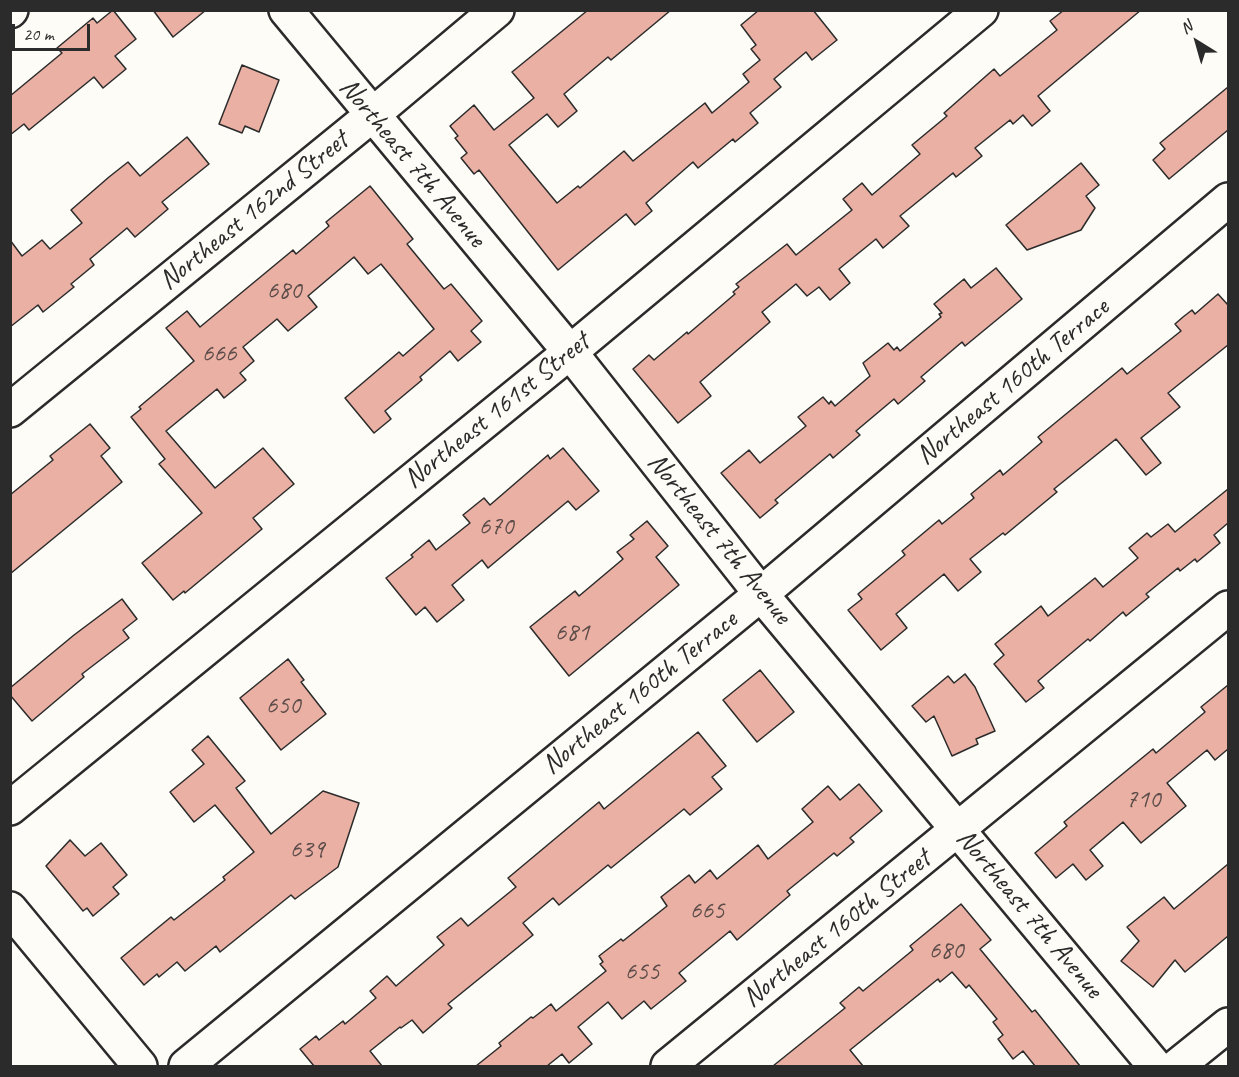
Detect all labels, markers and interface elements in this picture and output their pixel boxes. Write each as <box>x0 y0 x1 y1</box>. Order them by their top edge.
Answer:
scale bar <box>15 12 93 50</box>
north arrow <box>1167 12 1227 72</box>
text: N <box>1176 17 1196 39</box>
text: 20 m <box>23 23 54 45</box>
street label: Northeast 7th Avenue <box>331 72 493 254</box>
street label: Northeast 162nd Street <box>152 124 356 298</box>
house number: 680 <box>266 275 302 307</box>
street label: Northeast 160th Terrace <box>910 291 1116 473</box>
street label: Northeast 161st Street <box>397 326 597 496</box>
house number: 666 <box>201 338 237 370</box>
street label: Northeast 7th Avenue <box>640 447 798 631</box>
house number: 670 <box>478 511 514 543</box>
street label: Northeast 160th Terrace <box>535 604 745 782</box>
house number: 681 <box>554 617 590 649</box>
house number: 650 <box>265 690 301 722</box>
house number: 710 <box>1125 784 1161 816</box>
street label: Northeast 7th Avenue <box>948 823 1110 1005</box>
house number: 639 <box>289 834 325 866</box>
street label: Northeast 160th Street <box>736 843 938 1015</box>
house number: 665 <box>689 895 725 927</box>
house number: 680 <box>928 935 964 967</box>
house number: 655 <box>624 956 660 988</box>

